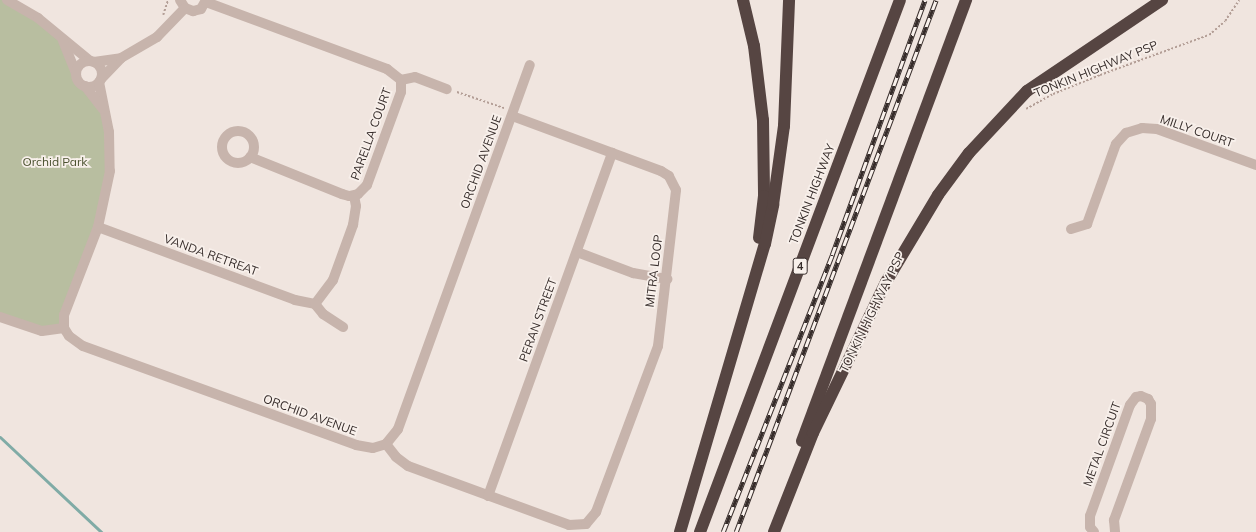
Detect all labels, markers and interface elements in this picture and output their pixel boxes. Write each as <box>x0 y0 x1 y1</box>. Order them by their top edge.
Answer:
street label: TONKIN HIGHWAY PSP <box>1032 38 1160 100</box>
street label: PARELLA COURT <box>348 86 394 182</box>
street label: MILLY COURT <box>1158 112 1236 150</box>
street label: ORCHID AVENUE <box>457 113 505 211</box>
street label: TONKIN HIGHWAY <box>786 142 838 246</box>
park label: Orchid Park <box>23 155 87 169</box>
street label: VANDA RETREAT <box>162 231 260 279</box>
street label: MITRA LOOP <box>642 234 666 308</box>
street label: TONKIN HIGHWAY PSP <box>837 249 907 375</box>
road number: 4 <box>792 257 808 275</box>
street label: PERAN STREET <box>516 276 560 364</box>
street label: ORCHID AVENUE <box>261 391 359 439</box>
street label: METAL CIRCUIT <box>1080 400 1124 488</box>

